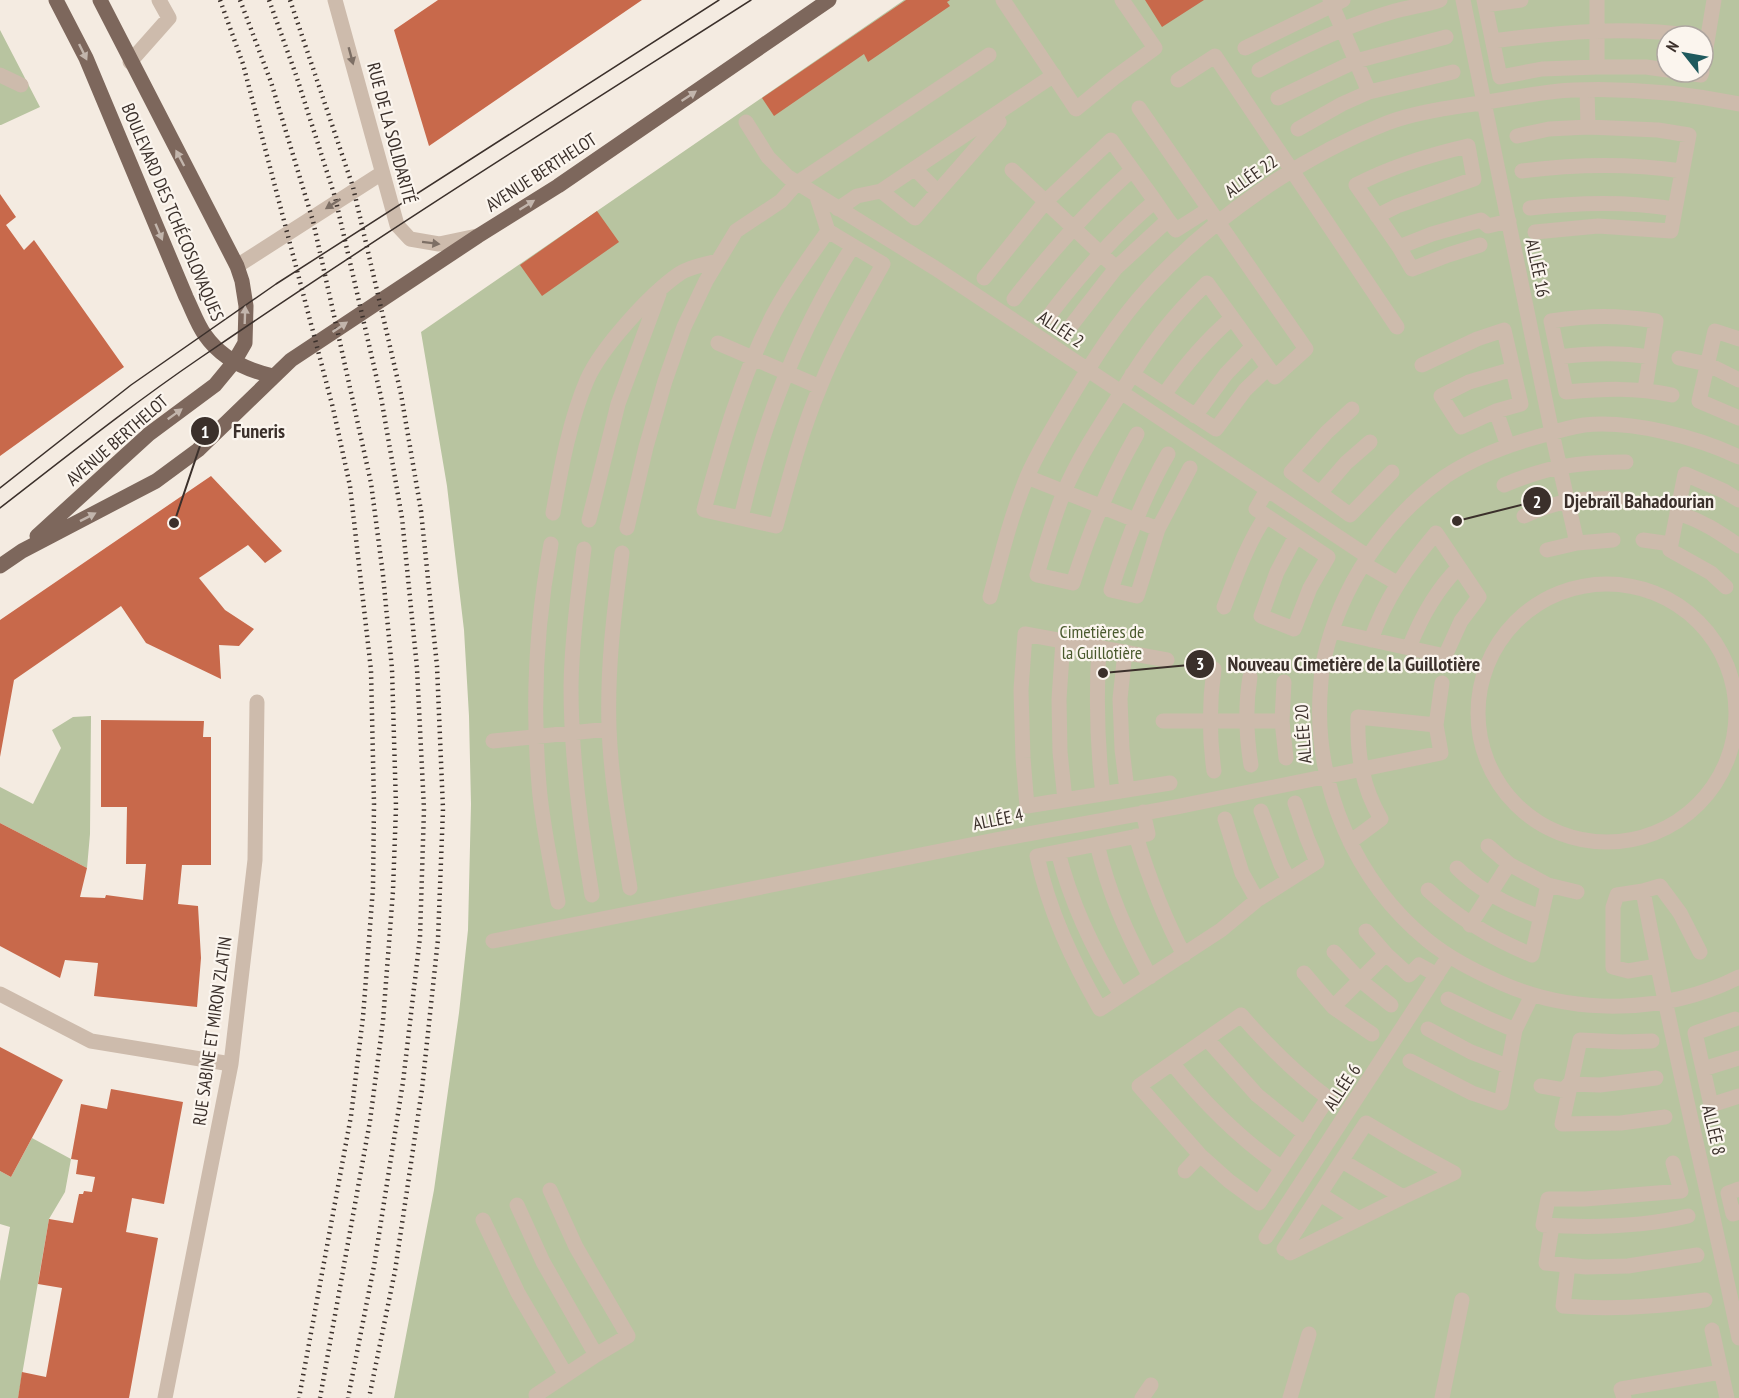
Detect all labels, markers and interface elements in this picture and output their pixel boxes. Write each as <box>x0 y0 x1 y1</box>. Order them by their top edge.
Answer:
north arrow <box>1655 24 1715 84</box>
text: N <box>1661 37 1683 55</box>
one-way arrow <box>78 44 87 61</box>
one-way arrow <box>347 48 356 66</box>
street label: RUE DE LA SOLIDARITÉ <box>362 60 422 206</box>
one-way arrow <box>681 91 697 102</box>
street label: BOULEVARD DES TCHÉCOSLOVAQUES <box>117 100 229 324</box>
street label: AVENUE BERTHELOT <box>481 128 601 216</box>
one-way arrow <box>176 150 185 167</box>
street label: ALLÉE 22 <box>1220 150 1282 202</box>
one-way arrow <box>325 199 341 210</box>
one-way arrow <box>519 200 535 211</box>
one-way arrow <box>154 223 164 241</box>
street label: ALLÉE 16 <box>1521 237 1555 299</box>
one-way arrow <box>422 238 441 247</box>
one-way arrow <box>241 305 250 324</box>
street label: ALLÉE 2 <box>1034 305 1088 353</box>
one-way arrow <box>331 322 348 333</box>
street label: AVENUE BERTHELOT <box>61 389 173 491</box>
one-way arrow <box>167 408 183 420</box>
callout: Funeris <box>190 412 297 450</box>
text: Funeris <box>233 418 285 444</box>
text: 1 <box>201 420 209 443</box>
callout: Djebraïl Bahadourian <box>1522 482 1726 520</box>
text: Djebraïl Bahadourian <box>1564 488 1714 514</box>
text: 2 <box>1533 490 1541 513</box>
one-way arrow <box>79 512 96 522</box>
park label: Cimetières de la Guillotière <box>1059 620 1145 664</box>
callout: Nouveau Cimetière de la Guillotière <box>1185 645 1493 683</box>
text: Nouveau Cimetière de la Guillotière <box>1228 651 1480 677</box>
text: 3 <box>1196 652 1204 675</box>
street label: ALLÉE 20 <box>1289 704 1317 764</box>
street label: ALLÉE 4 <box>971 803 1025 835</box>
street label: RUE SABINE ET MIRON ZLATIN <box>187 935 237 1127</box>
street label: ALLÉE 6 <box>1319 1059 1365 1115</box>
street label: ALLÉE 8 <box>1697 1103 1731 1157</box>

